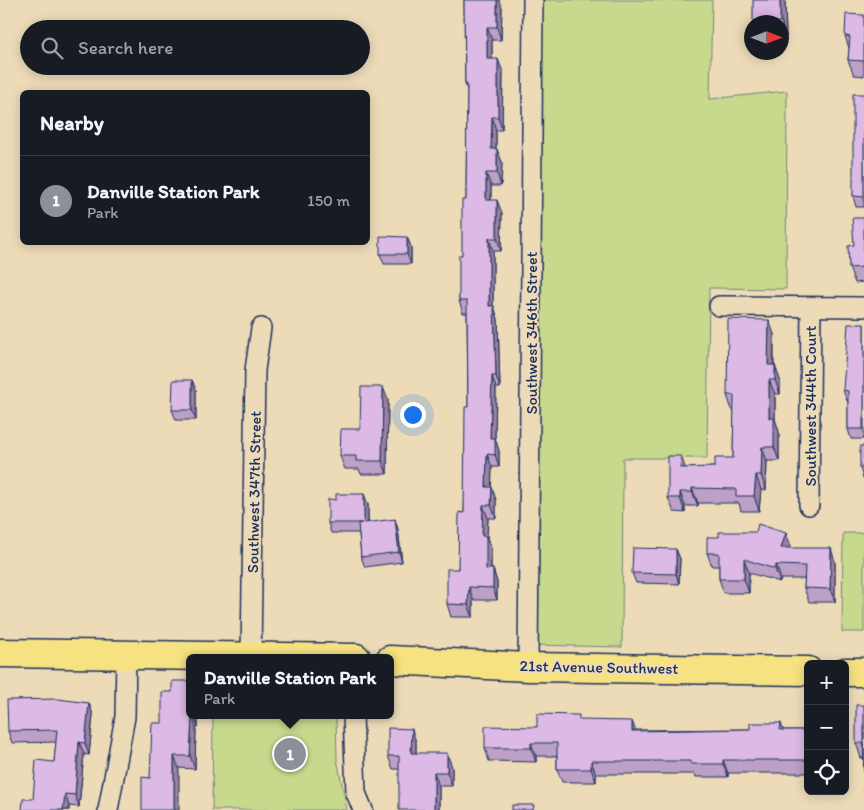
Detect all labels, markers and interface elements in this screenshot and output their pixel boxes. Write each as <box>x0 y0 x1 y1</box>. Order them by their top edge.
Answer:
north arrow <box>744 15 789 60</box>
search box <box>20 20 370 75</box>
icon: search <box>38 34 66 62</box>
text: Search here <box>78 36 173 59</box>
text: Nearby <box>40 110 104 135</box>
text: Danville Station Park <box>87 180 260 203</box>
text: 1 <box>52 191 60 210</box>
text: 150 m <box>307 191 350 210</box>
text: Park <box>87 203 118 222</box>
street label: Southwest 346th Street <box>522 251 541 415</box>
street label: Southwest 344th Court <box>801 326 820 486</box>
your location <box>400 402 426 428</box>
street label: Southwest 347th Street <box>243 411 265 573</box>
popup <box>186 654 394 719</box>
street label: 21st Avenue Southwest <box>519 656 679 678</box>
map controls <box>804 660 849 795</box>
button: + <box>804 660 849 705</box>
text: Danville Station Park <box>204 666 376 689</box>
text: Park <box>204 689 235 708</box>
button: − <box>804 705 849 750</box>
pin: 1 <box>274 735 306 773</box>
button: locate <box>804 750 849 795</box>

